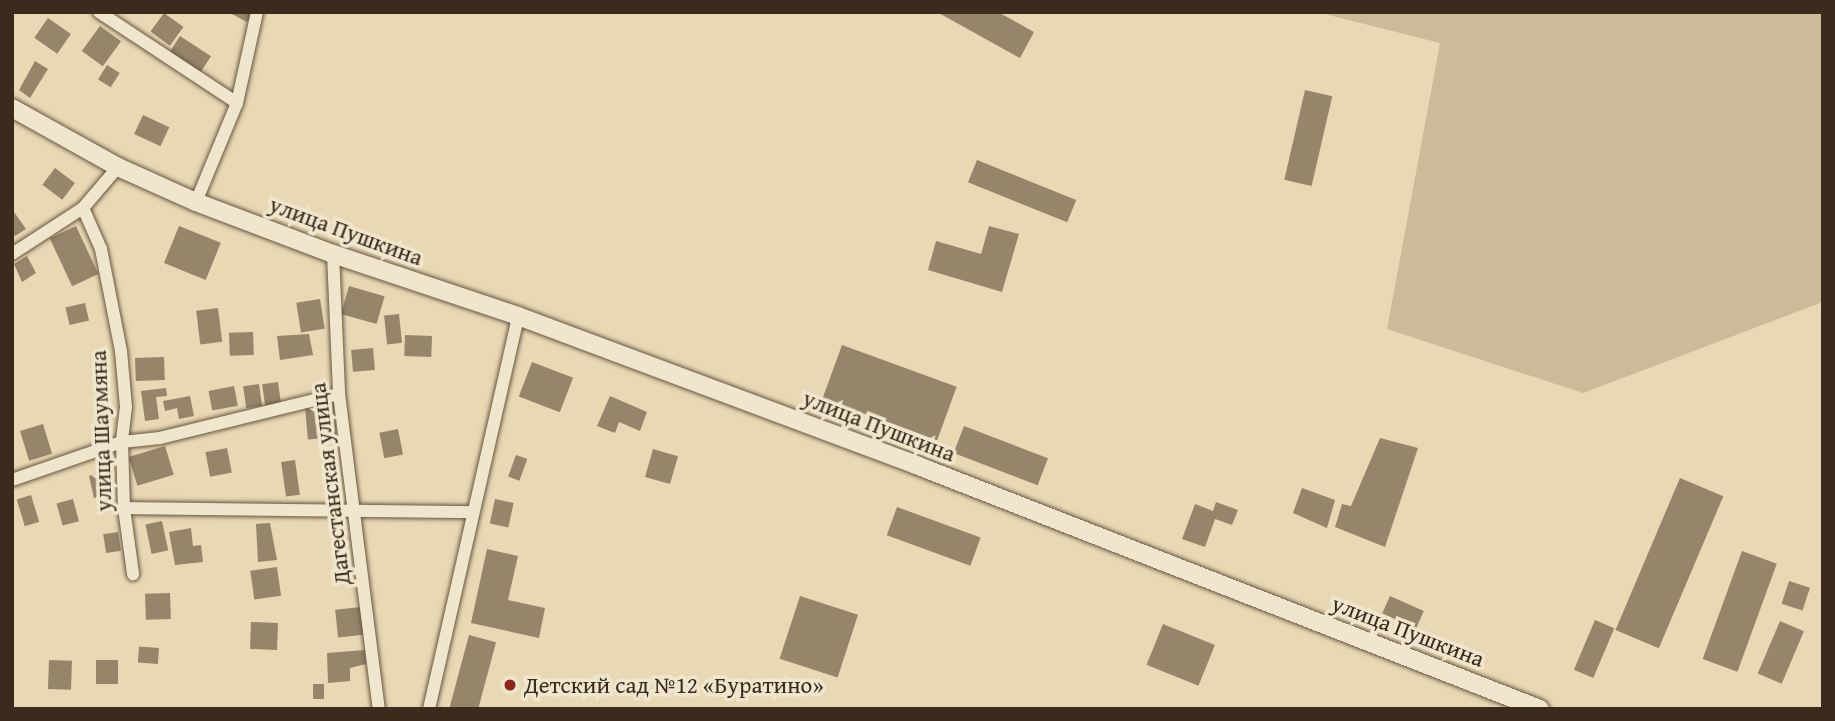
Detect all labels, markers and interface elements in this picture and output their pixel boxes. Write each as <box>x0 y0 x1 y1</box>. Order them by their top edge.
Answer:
street label: улица Пушкина <box>266 190 426 272</box>
street label: улица Шаумяна <box>84 350 118 512</box>
street label: Дагестанская улица <box>304 381 356 587</box>
street label: улица Пушкина <box>799 384 959 468</box>
street label: улица Пушкина <box>1328 589 1488 673</box>
place label: Детский сад №12 «Буратино» <box>524 671 824 699</box>
marker: Детский сад №12 «Буратино» <box>502 677 518 693</box>

